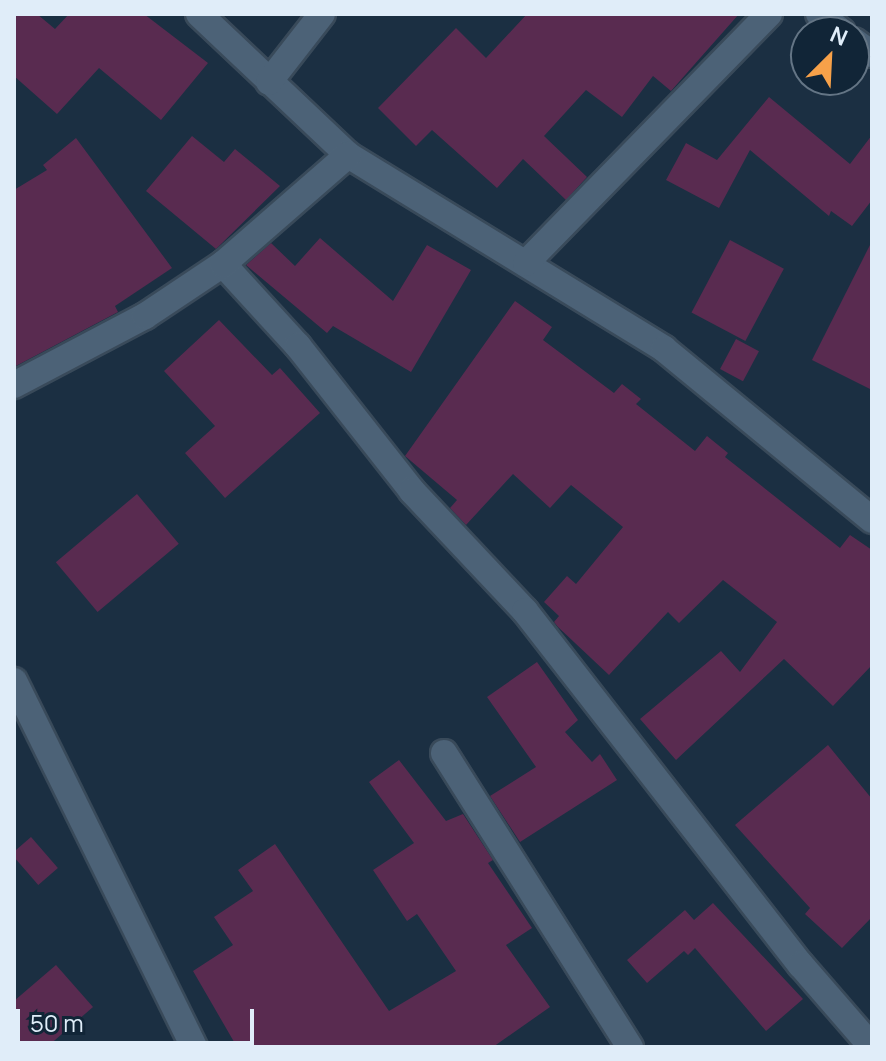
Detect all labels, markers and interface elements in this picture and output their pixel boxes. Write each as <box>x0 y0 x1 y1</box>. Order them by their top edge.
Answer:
north arrow <box>790 16 870 96</box>
text: N <box>826 19 852 53</box>
scale bar <box>20 993 258 1043</box>
text: 50 m <box>30 1006 84 1039</box>

